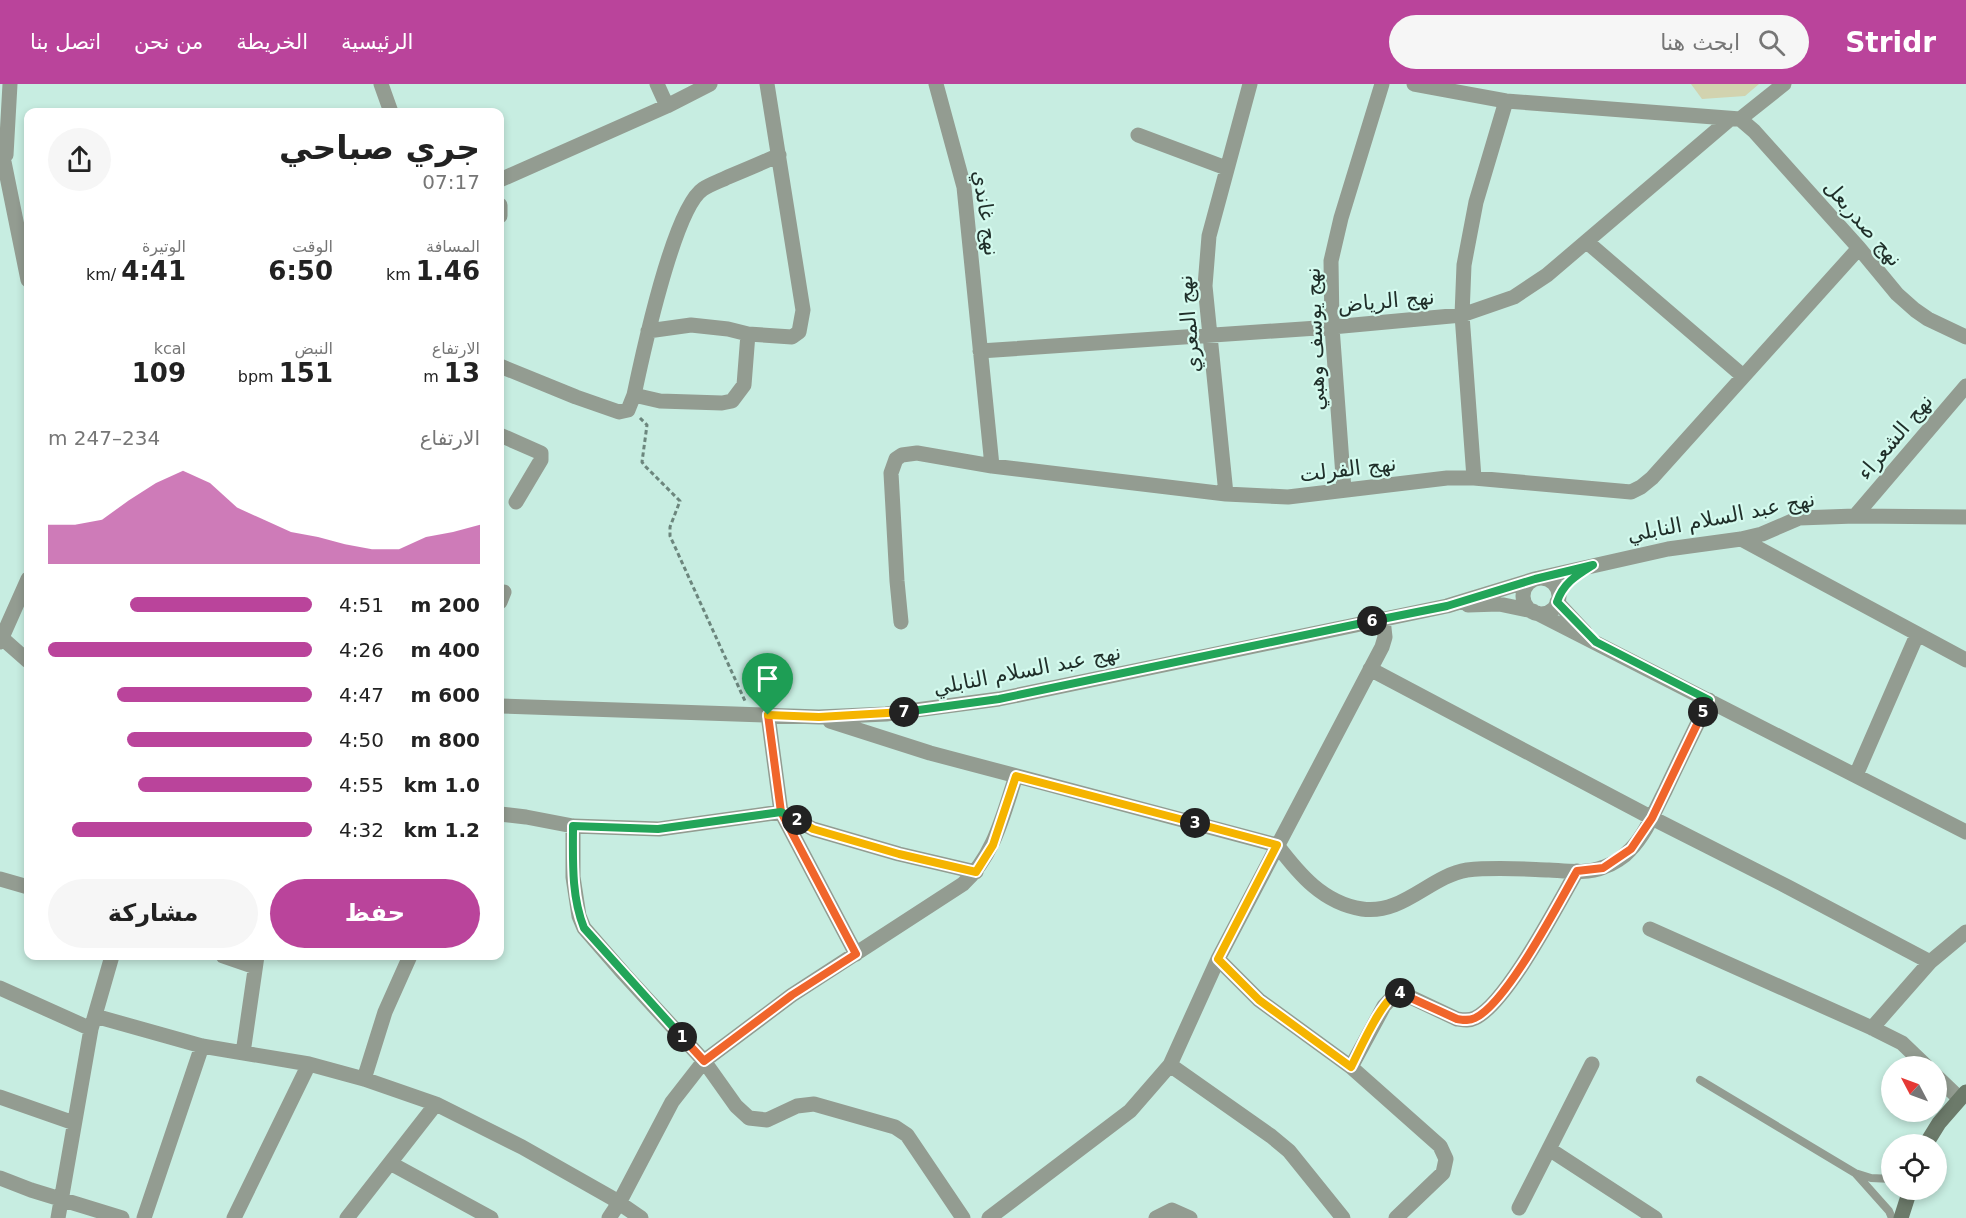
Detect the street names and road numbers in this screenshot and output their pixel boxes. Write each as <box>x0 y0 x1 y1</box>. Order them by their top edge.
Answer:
street label: نهج غاندي <box>968 169 1004 257</box>
street label: نهج صدربعل <box>1819 175 1907 271</box>
street label: نهج يوسف وهبي <box>1301 267 1329 411</box>
street label: نهج المعري <box>1173 274 1205 374</box>
street label: نهج الرياض <box>1337 285 1435 317</box>
street label: نهج الشعراء <box>1852 389 1938 485</box>
street label: نهج الفرلت <box>1298 451 1398 487</box>
street label: نهج عبد السلام النابلي <box>1625 487 1817 547</box>
street label: نهج عبد السلام النابلي <box>931 640 1123 700</box>

